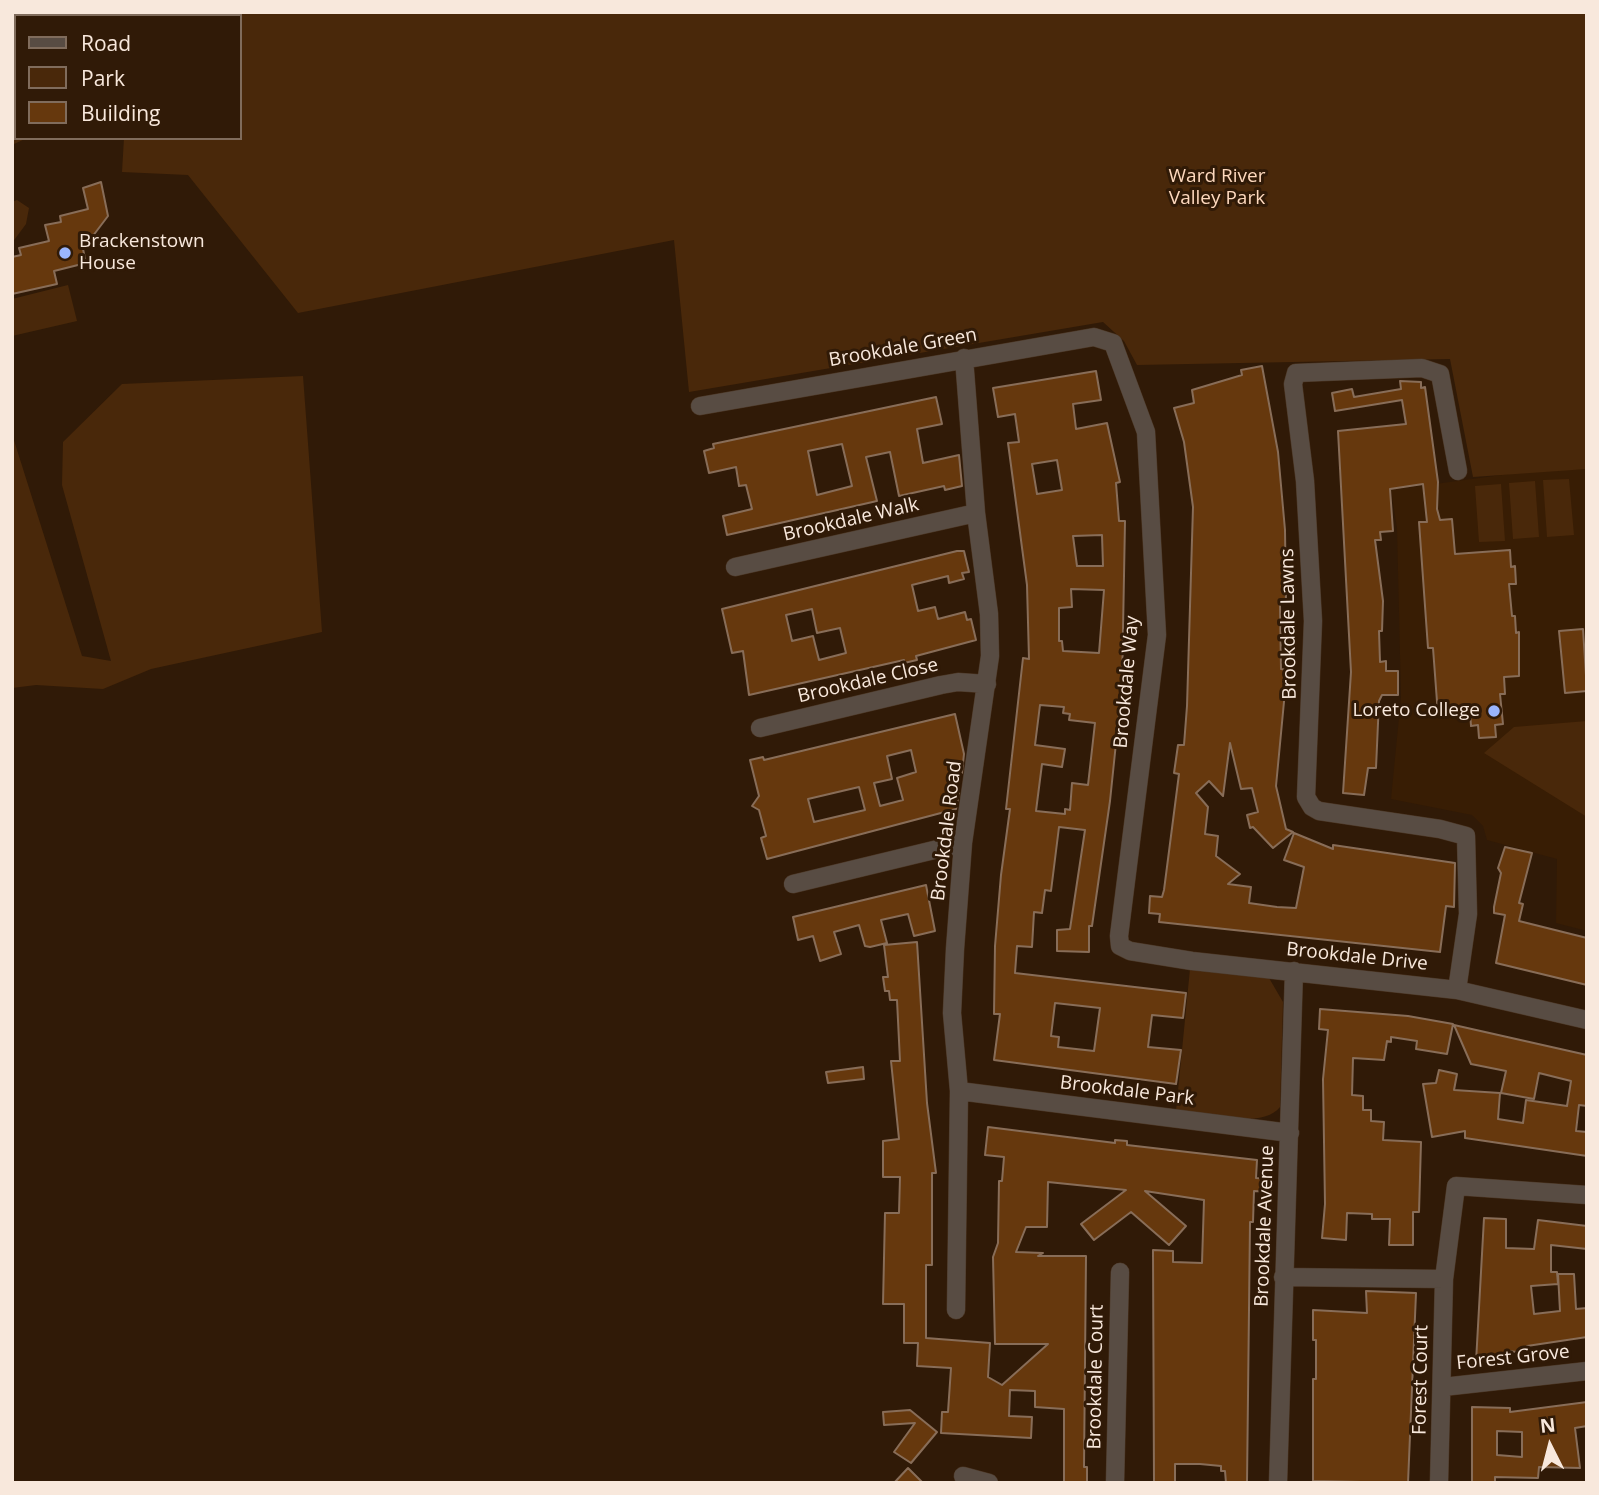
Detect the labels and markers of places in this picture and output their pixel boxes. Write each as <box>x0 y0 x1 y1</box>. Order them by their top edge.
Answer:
place label: Brackenstown House <box>79 231 205 275</box>
marker: Brackenstown House <box>57 245 73 261</box>
place label: Loreto College <box>1352 700 1480 722</box>
marker: Loreto College <box>1486 703 1502 719</box>

